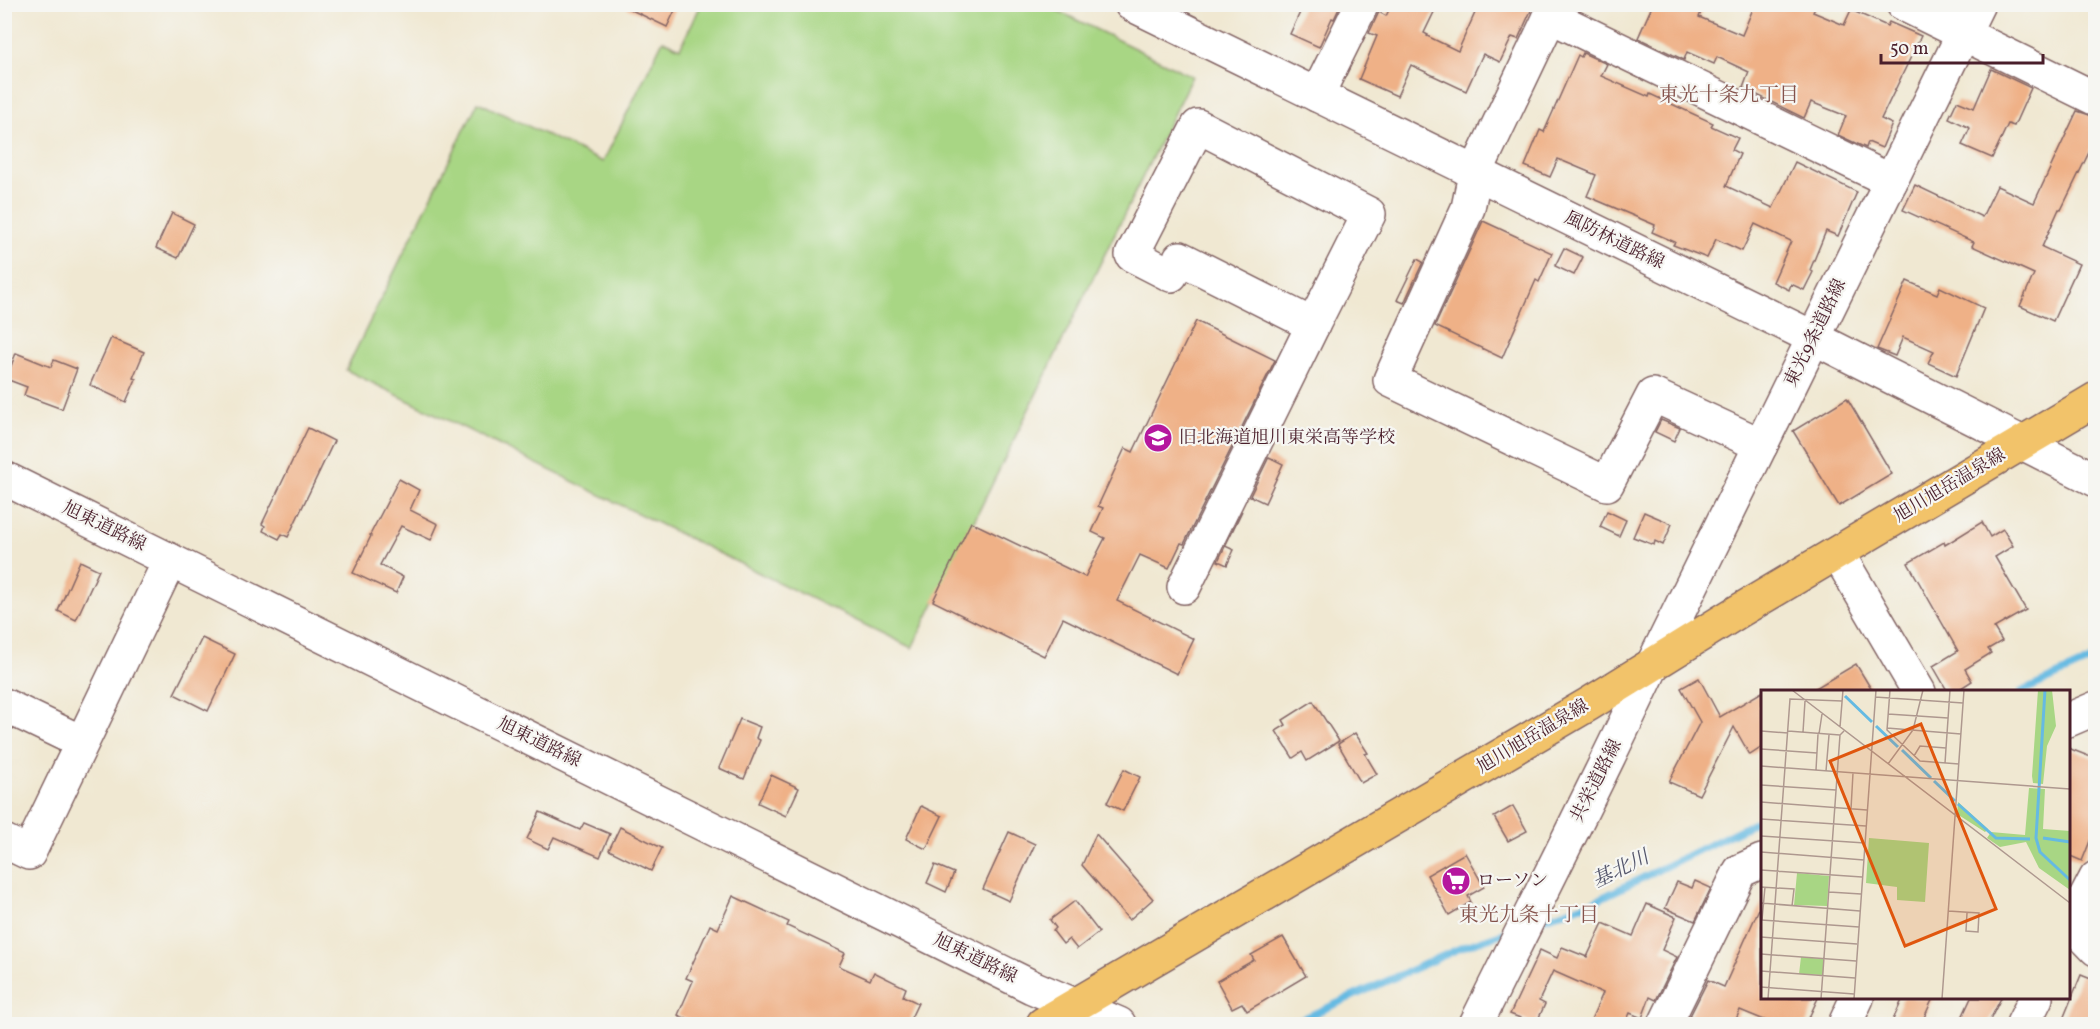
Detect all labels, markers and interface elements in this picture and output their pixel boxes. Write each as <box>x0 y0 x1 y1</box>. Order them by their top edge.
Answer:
scale bar <box>1881 27 2043 65</box>
text: 50 m <box>1890 37 1929 62</box>
district label: 東光十条九丁目 <box>1659 82 1799 110</box>
street label: 風防林道路線 <box>1560 206 1668 276</box>
street label: 東光9条道路線 <box>1779 275 1853 391</box>
school or university icon: 旧北海道旭川東栄高等学校 <box>1142 422 1174 454</box>
place label: 旧北海道旭川東栄高等学校 <box>1179 426 1395 451</box>
street label: 旭川旭岳温泉線 <box>1890 443 2010 529</box>
street label: 旭東道路線 <box>58 496 150 558</box>
inset map <box>1761 690 2070 999</box>
street label: 旭川旭岳温泉線 <box>1473 694 1593 780</box>
street label: 旭東道路線 <box>493 712 585 774</box>
street label: 共栄道路線 <box>1565 735 1629 827</box>
water label: 基北川 <box>1588 843 1656 896</box>
supermarket icon: ローソン <box>1440 865 1472 897</box>
place label: ローソン <box>1477 869 1548 894</box>
district label: 東光九条十丁目 <box>1459 902 1599 930</box>
street label: 旭東道路線 <box>929 928 1021 990</box>

